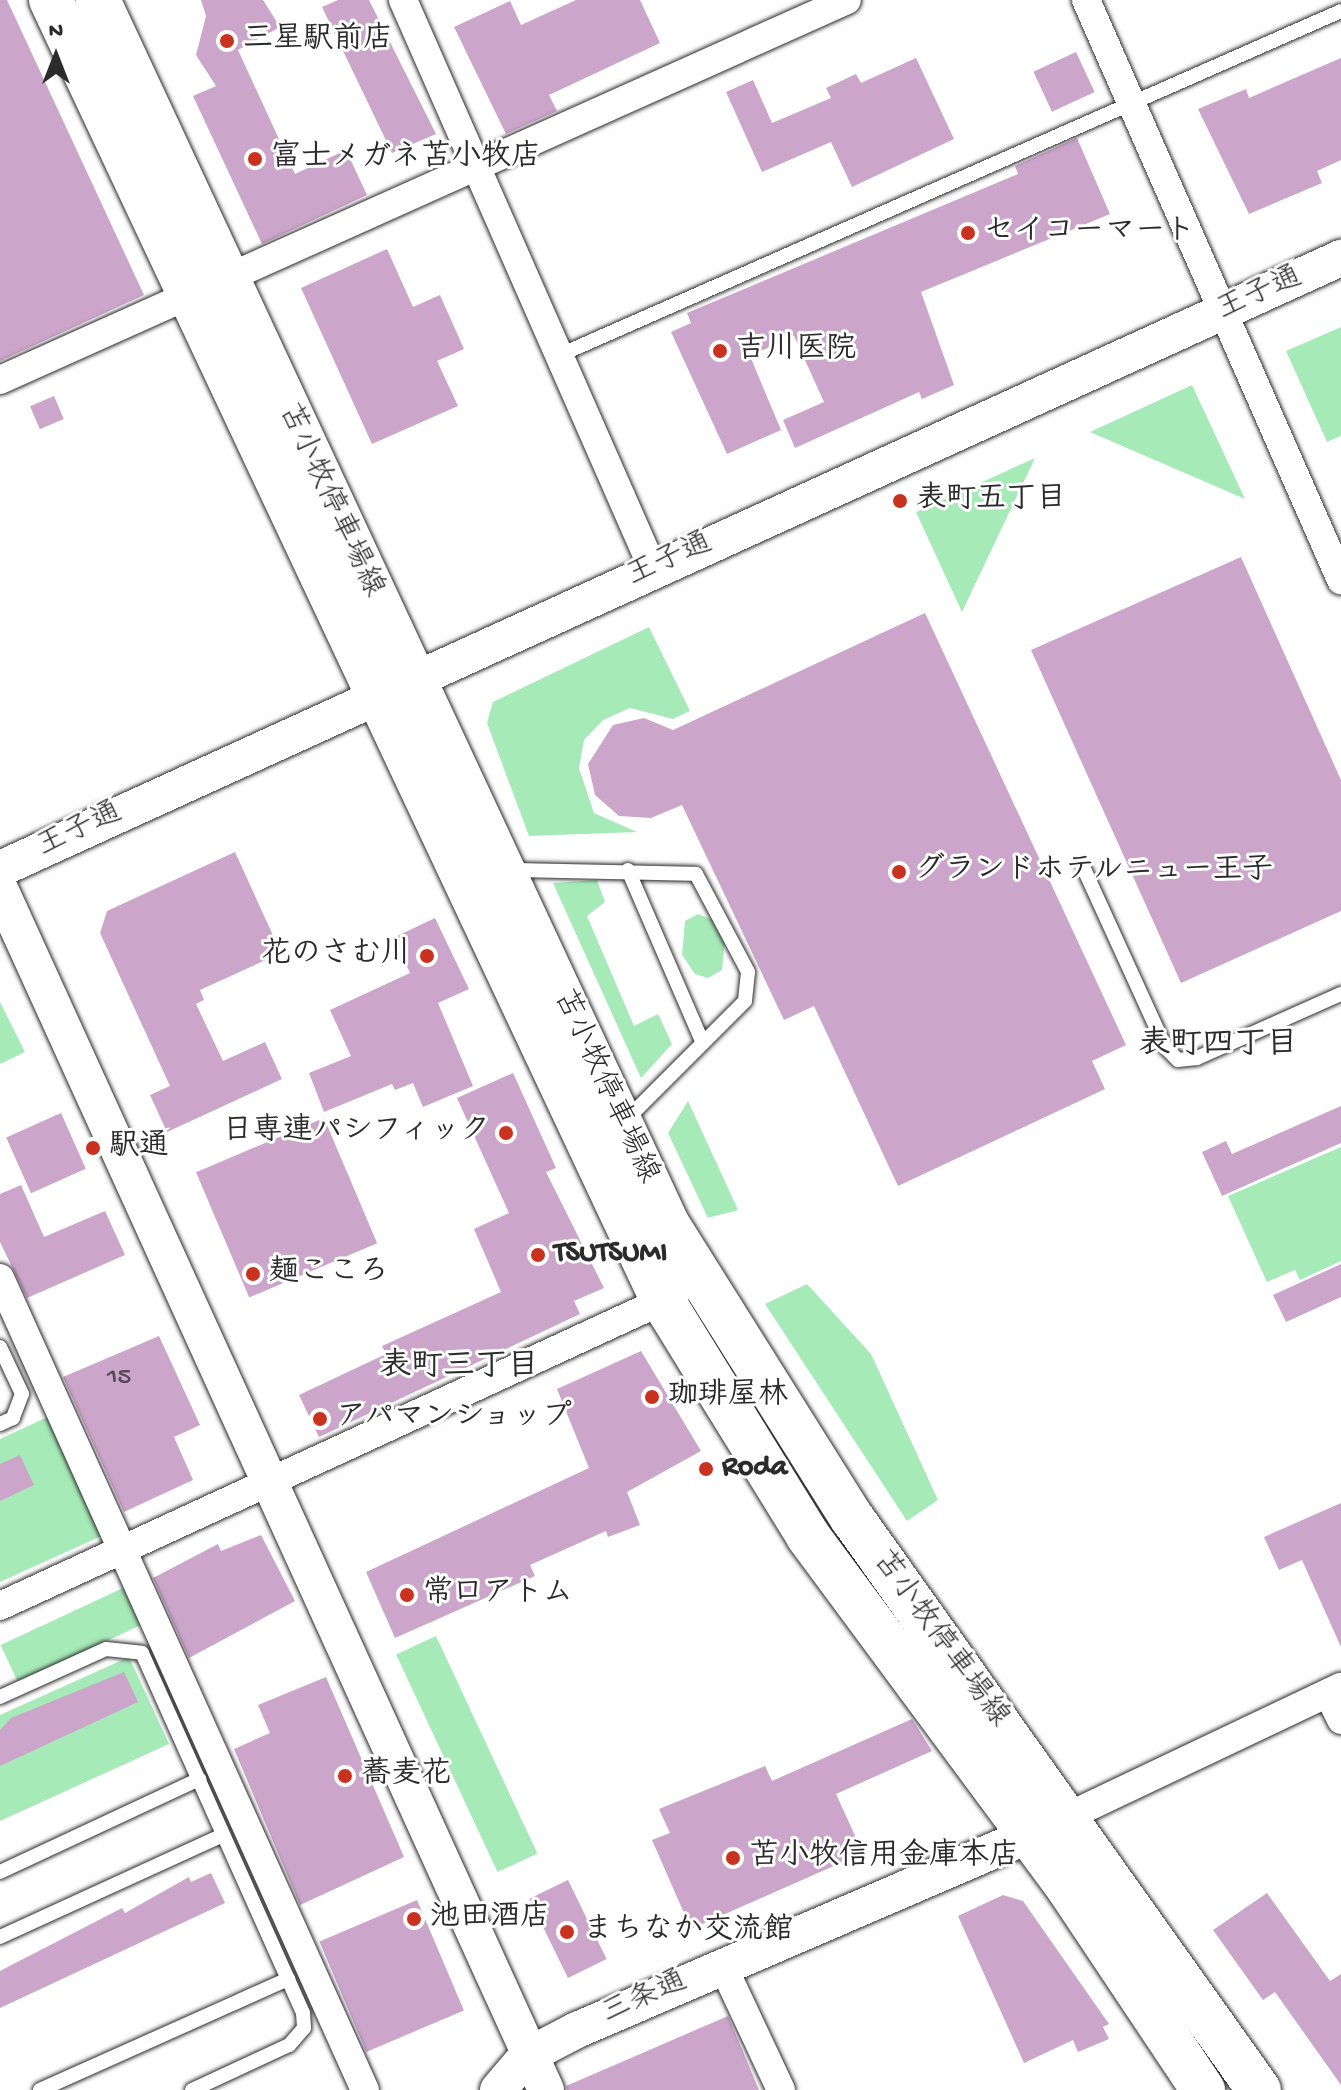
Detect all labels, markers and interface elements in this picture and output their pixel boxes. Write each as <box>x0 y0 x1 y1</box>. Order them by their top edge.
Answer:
north arrow <box>16 16 96 96</box>
text: N <box>49 19 63 45</box>
place label: 三星駅前店 <box>243 23 393 59</box>
marker: 三星駅前店 <box>218 32 236 50</box>
place label: 富士メガネ苫小牧店 <box>271 141 541 177</box>
marker: 富士メガネ苫小牧店 <box>246 150 264 168</box>
place label: セイコーマート <box>984 215 1194 251</box>
marker: セイコーマート <box>959 224 977 242</box>
street label: 王子通 <box>1212 260 1308 330</box>
place label: 吉川医院 <box>736 333 856 369</box>
marker: 吉川医院 <box>711 342 729 360</box>
street label: 苫小牧停車場線 <box>268 398 390 604</box>
place label: 表町五丁目 <box>916 483 1066 519</box>
marker: 表町五丁目 <box>891 492 909 510</box>
street label: 王子通 <box>622 526 718 596</box>
street label: 王子通 <box>32 796 128 866</box>
place label: グランドホテルニュー王子 <box>915 854 1274 890</box>
marker: グランドホテルニュー王子 <box>890 863 908 881</box>
place label: 花のさむ川 <box>261 938 411 974</box>
marker: 花のさむ川 <box>418 947 436 965</box>
street label: 苫小牧停車場線 <box>543 984 665 1190</box>
district label: 表町四丁目 <box>1138 1027 1298 1065</box>
place label: 日専連パシフィック <box>220 1115 490 1151</box>
marker: 日専連パシフィック <box>497 1124 515 1142</box>
place label: 駅通 <box>109 1130 169 1166</box>
marker: 駅通 <box>84 1139 102 1157</box>
place label: TSUTSUMI <box>554 1237 668 1273</box>
marker: TSUTSUMI <box>529 1246 547 1264</box>
place label: 麺こころ <box>269 1256 389 1292</box>
marker: 麺こころ <box>244 1265 262 1283</box>
district label: 表町三丁目 <box>379 1349 539 1387</box>
house number: 15 <box>107 1363 131 1395</box>
place label: 珈琲屋林 <box>668 1379 788 1415</box>
marker: 珈琲屋林 <box>643 1388 661 1406</box>
place label: アパマンショップ <box>336 1401 576 1437</box>
marker: アパマンショップ <box>311 1410 329 1428</box>
place label: Roda <box>722 1451 788 1487</box>
marker: Roda <box>697 1460 715 1478</box>
street label: 苫小牧停車場線 <box>863 1544 1015 1736</box>
place label: 常口アトム <box>423 1577 573 1613</box>
marker: 常口アトム <box>398 1586 416 1604</box>
place label: 蕎麦花 <box>361 1758 451 1794</box>
marker: 蕎麦花 <box>336 1767 354 1785</box>
place label: 苫小牧信用金庫本店 <box>749 1840 1019 1876</box>
marker: 苫小牧信用金庫本店 <box>724 1849 742 1867</box>
place label: 池田酒店 <box>430 1901 550 1937</box>
marker: 池田酒店 <box>405 1910 423 1928</box>
place label: まちなか交流館 <box>583 1914 793 1950</box>
marker: まちなか交流館 <box>558 1923 576 1941</box>
street label: 三条通 <box>597 1964 693 2034</box>

